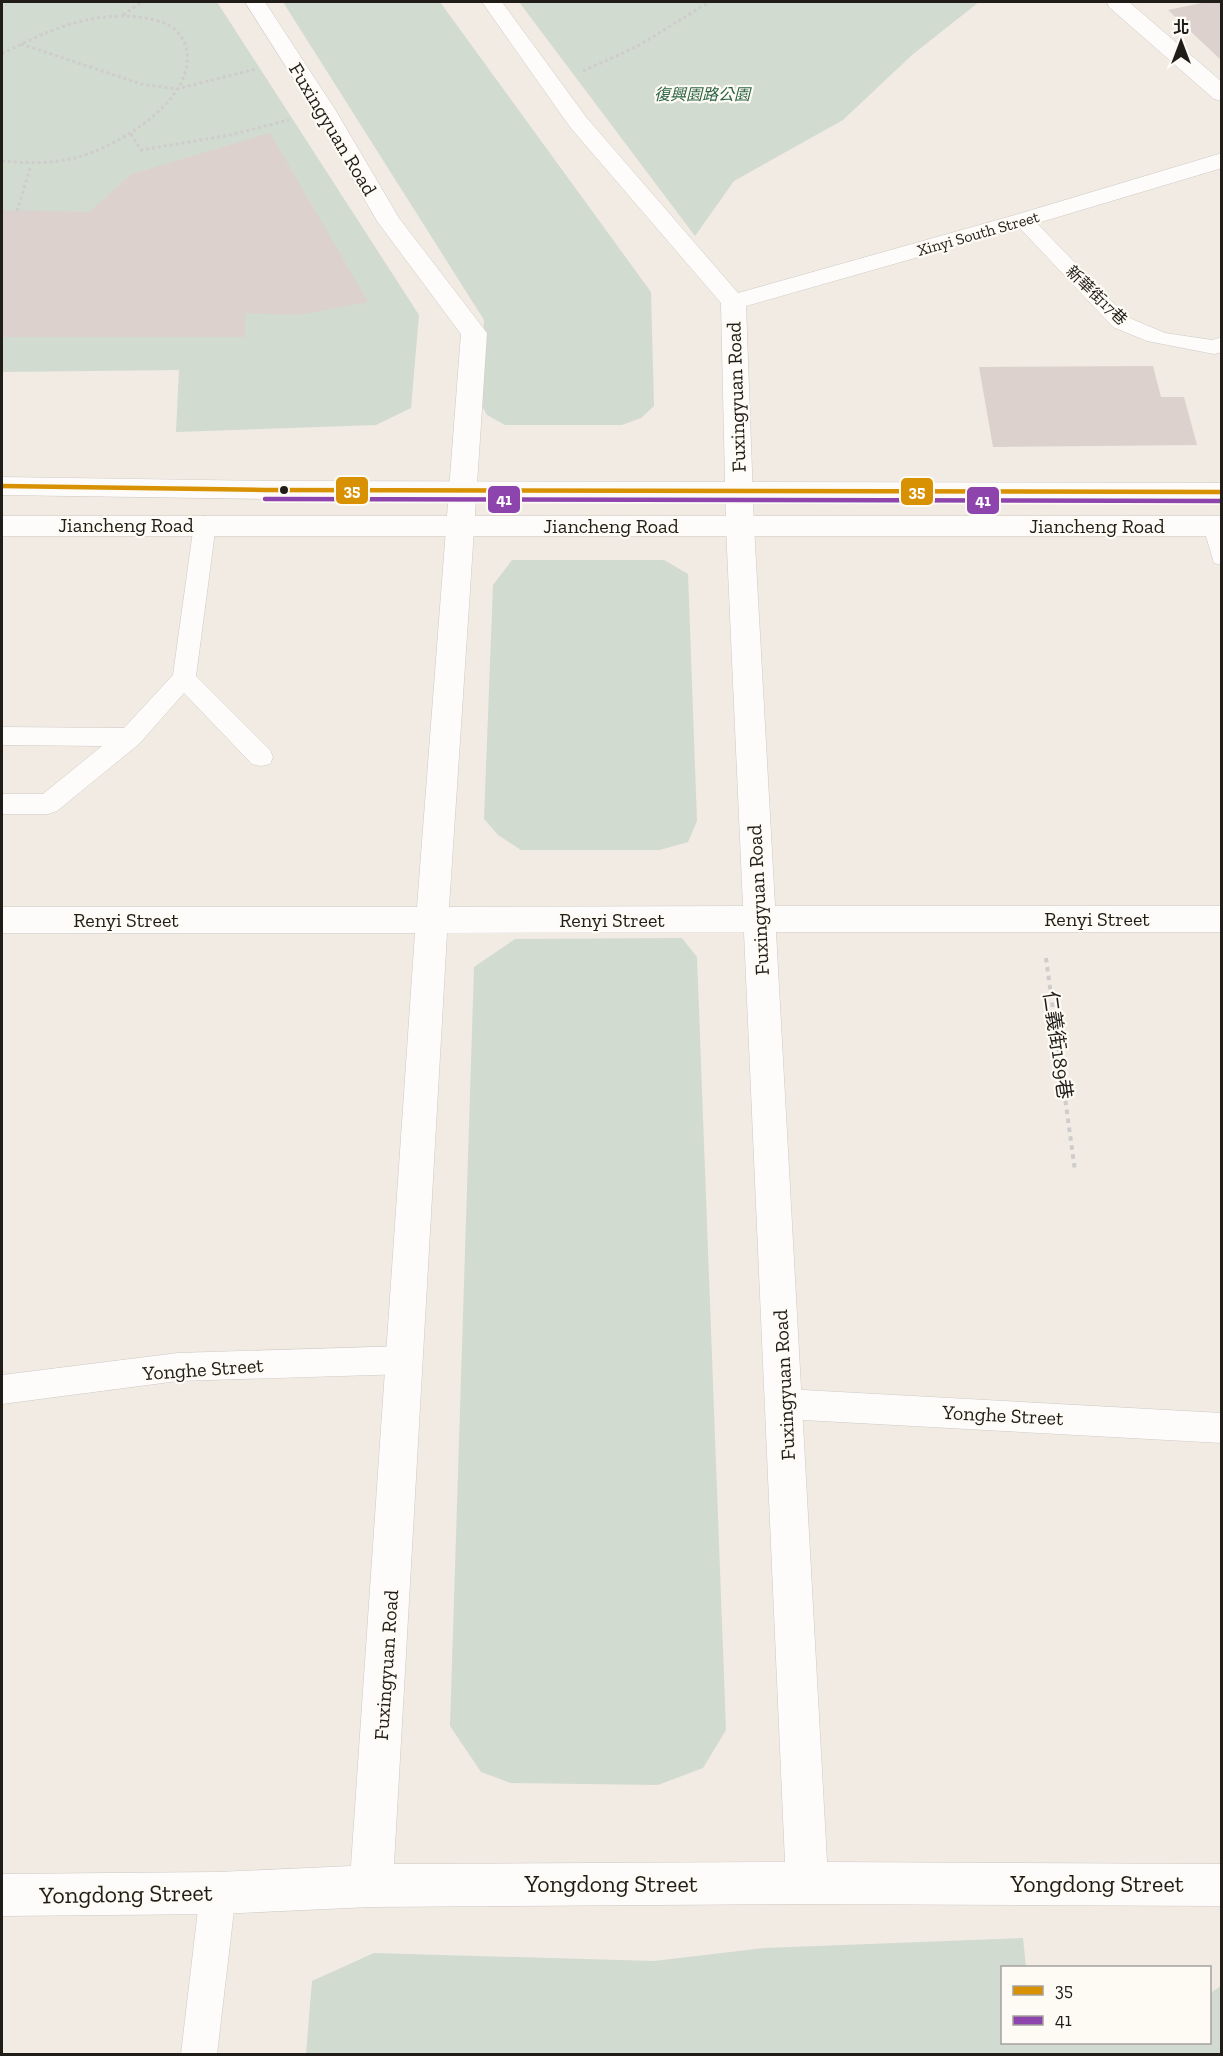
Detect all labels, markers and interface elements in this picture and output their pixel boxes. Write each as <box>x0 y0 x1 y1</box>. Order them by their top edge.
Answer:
north arrow <box>1151 12 1211 72</box>
text: 北 <box>1173 18 1189 37</box>
street label: Fuxingyuan Road <box>284 58 382 200</box>
park label: 復興園路公園 <box>654 85 752 104</box>
street label: Xinyi South Street <box>915 207 1041 260</box>
street label: 新華街17巷 <box>1062 262 1131 329</box>
street label: Fuxingyuan Road <box>721 321 751 473</box>
line badge: 35 <box>335 476 369 505</box>
line badge: 35 <box>900 477 934 506</box>
text: 35 <box>344 481 360 500</box>
text: 35 <box>909 482 925 501</box>
unlabelled marker <box>278 484 290 496</box>
line badge: 41 <box>487 485 521 514</box>
line badge: 41 <box>966 486 1000 515</box>
text: 41 <box>496 490 512 509</box>
text: 41 <box>975 491 991 510</box>
street label: Jiancheng Road <box>58 513 194 537</box>
street label: Jiancheng Road <box>543 514 679 538</box>
street label: Jiancheng Road <box>1029 514 1165 538</box>
street label: Fuxingyuan Road <box>742 824 774 976</box>
street label: Renyi Street <box>1044 907 1150 931</box>
street label: Renyi Street <box>73 908 179 932</box>
street label: Renyi Street <box>559 908 665 932</box>
street label: 仁義街189巷 <box>1039 989 1077 1101</box>
street label: Fuxingyuan Road <box>768 1309 800 1461</box>
street label: Yonghe Street <box>141 1353 265 1385</box>
street label: Yonghe Street <box>941 1400 1065 1430</box>
street label: Fuxingyuan Road <box>369 1589 403 1741</box>
street label: Yongdong Street <box>523 1869 698 1898</box>
street label: Yongdong Street <box>1009 1869 1184 1898</box>
street label: Yongdong Street <box>38 1877 213 1910</box>
legend <box>1001 1966 1211 2044</box>
text: 35 <box>1055 1979 1073 2001</box>
text: 41 <box>1055 2009 1072 2031</box>

